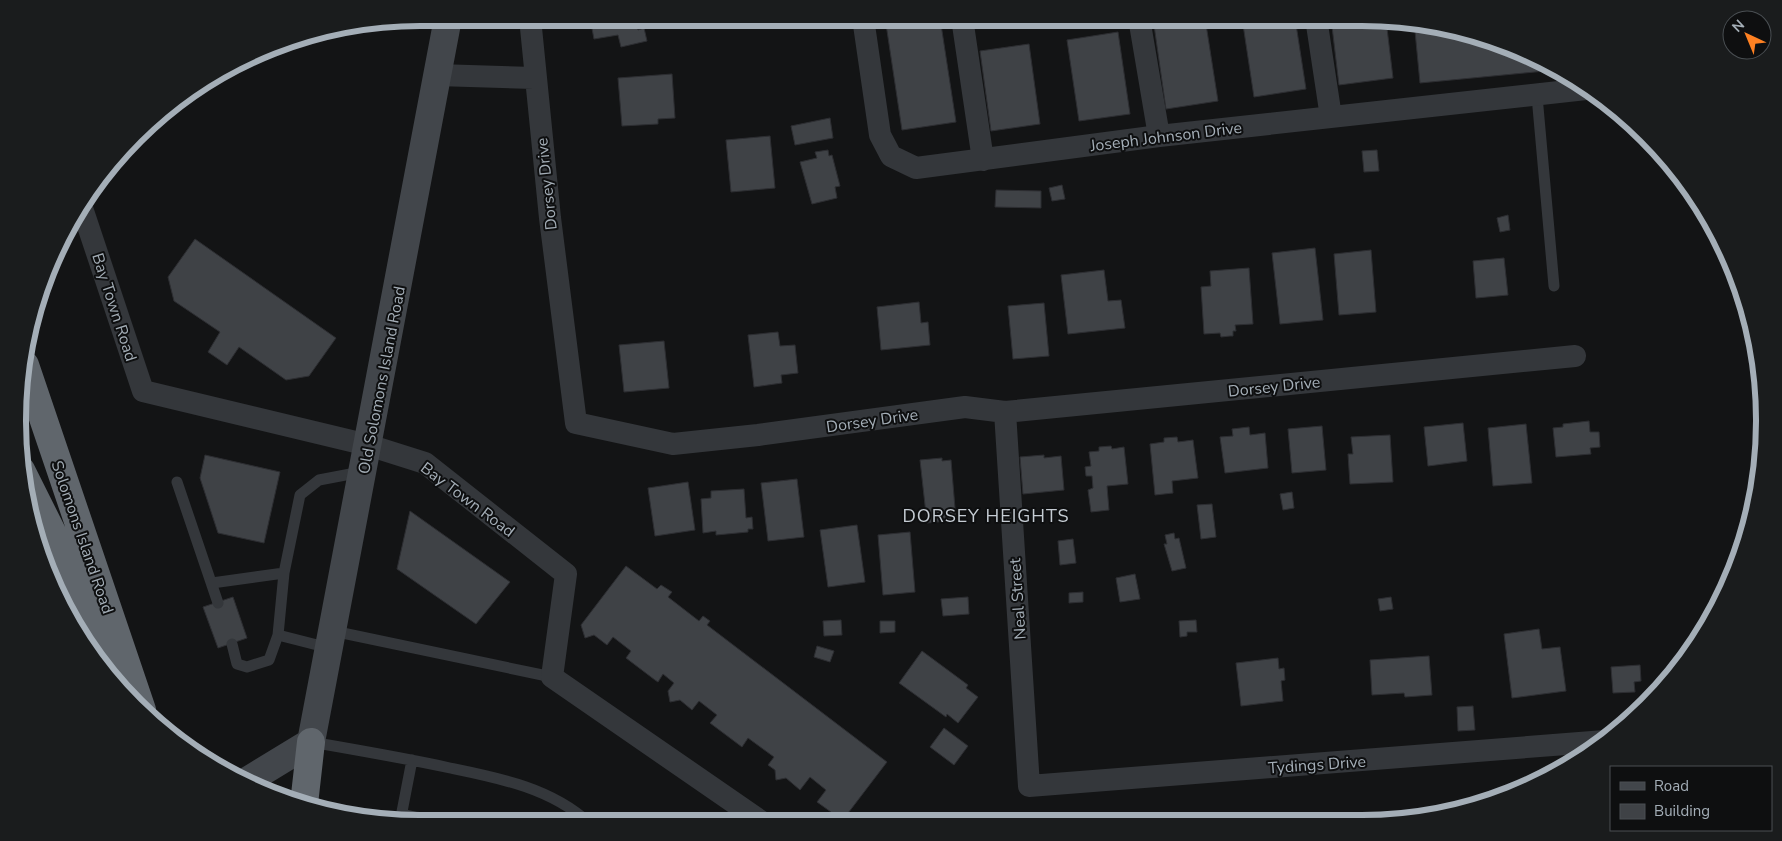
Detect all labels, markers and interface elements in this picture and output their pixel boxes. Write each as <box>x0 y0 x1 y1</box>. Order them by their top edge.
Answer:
north arrow <box>1722 10 1772 60</box>
text: N <box>1728 16 1749 36</box>
street label: Joseph Johnson Drive <box>1088 117 1243 157</box>
street label: Dorsey Drive <box>531 137 563 231</box>
street label: Bay Town Road <box>86 250 142 364</box>
street label: Old Solomons Island Road <box>353 284 411 476</box>
street label: Dorsey Drive <box>1227 371 1321 403</box>
street label: Dorsey Drive <box>825 404 920 438</box>
street label: Bay Town Road <box>416 457 519 542</box>
street label: Solomons Island Road <box>46 458 119 617</box>
district label: DORSEY HEIGHTS <box>902 504 1070 528</box>
street label: Neal Street <box>1004 557 1032 640</box>
street label: Tydings Drive <box>1267 751 1367 779</box>
legend <box>1610 766 1772 831</box>
text: Road <box>1654 776 1689 796</box>
text: Building <box>1654 801 1710 821</box>

